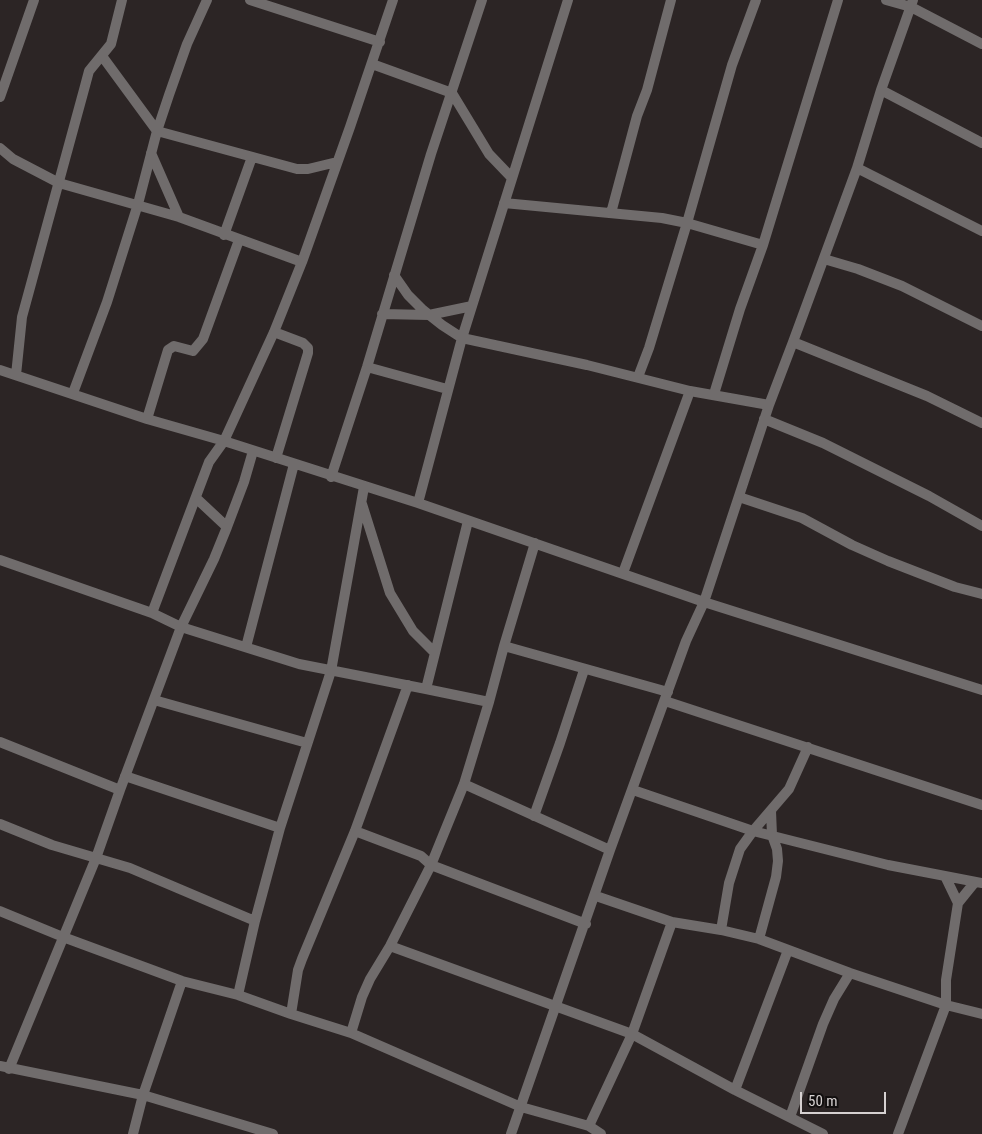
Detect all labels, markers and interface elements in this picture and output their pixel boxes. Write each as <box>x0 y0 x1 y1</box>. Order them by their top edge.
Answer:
scale bar <box>802 1082 888 1114</box>
text: 50 m <box>808 1092 838 1110</box>

